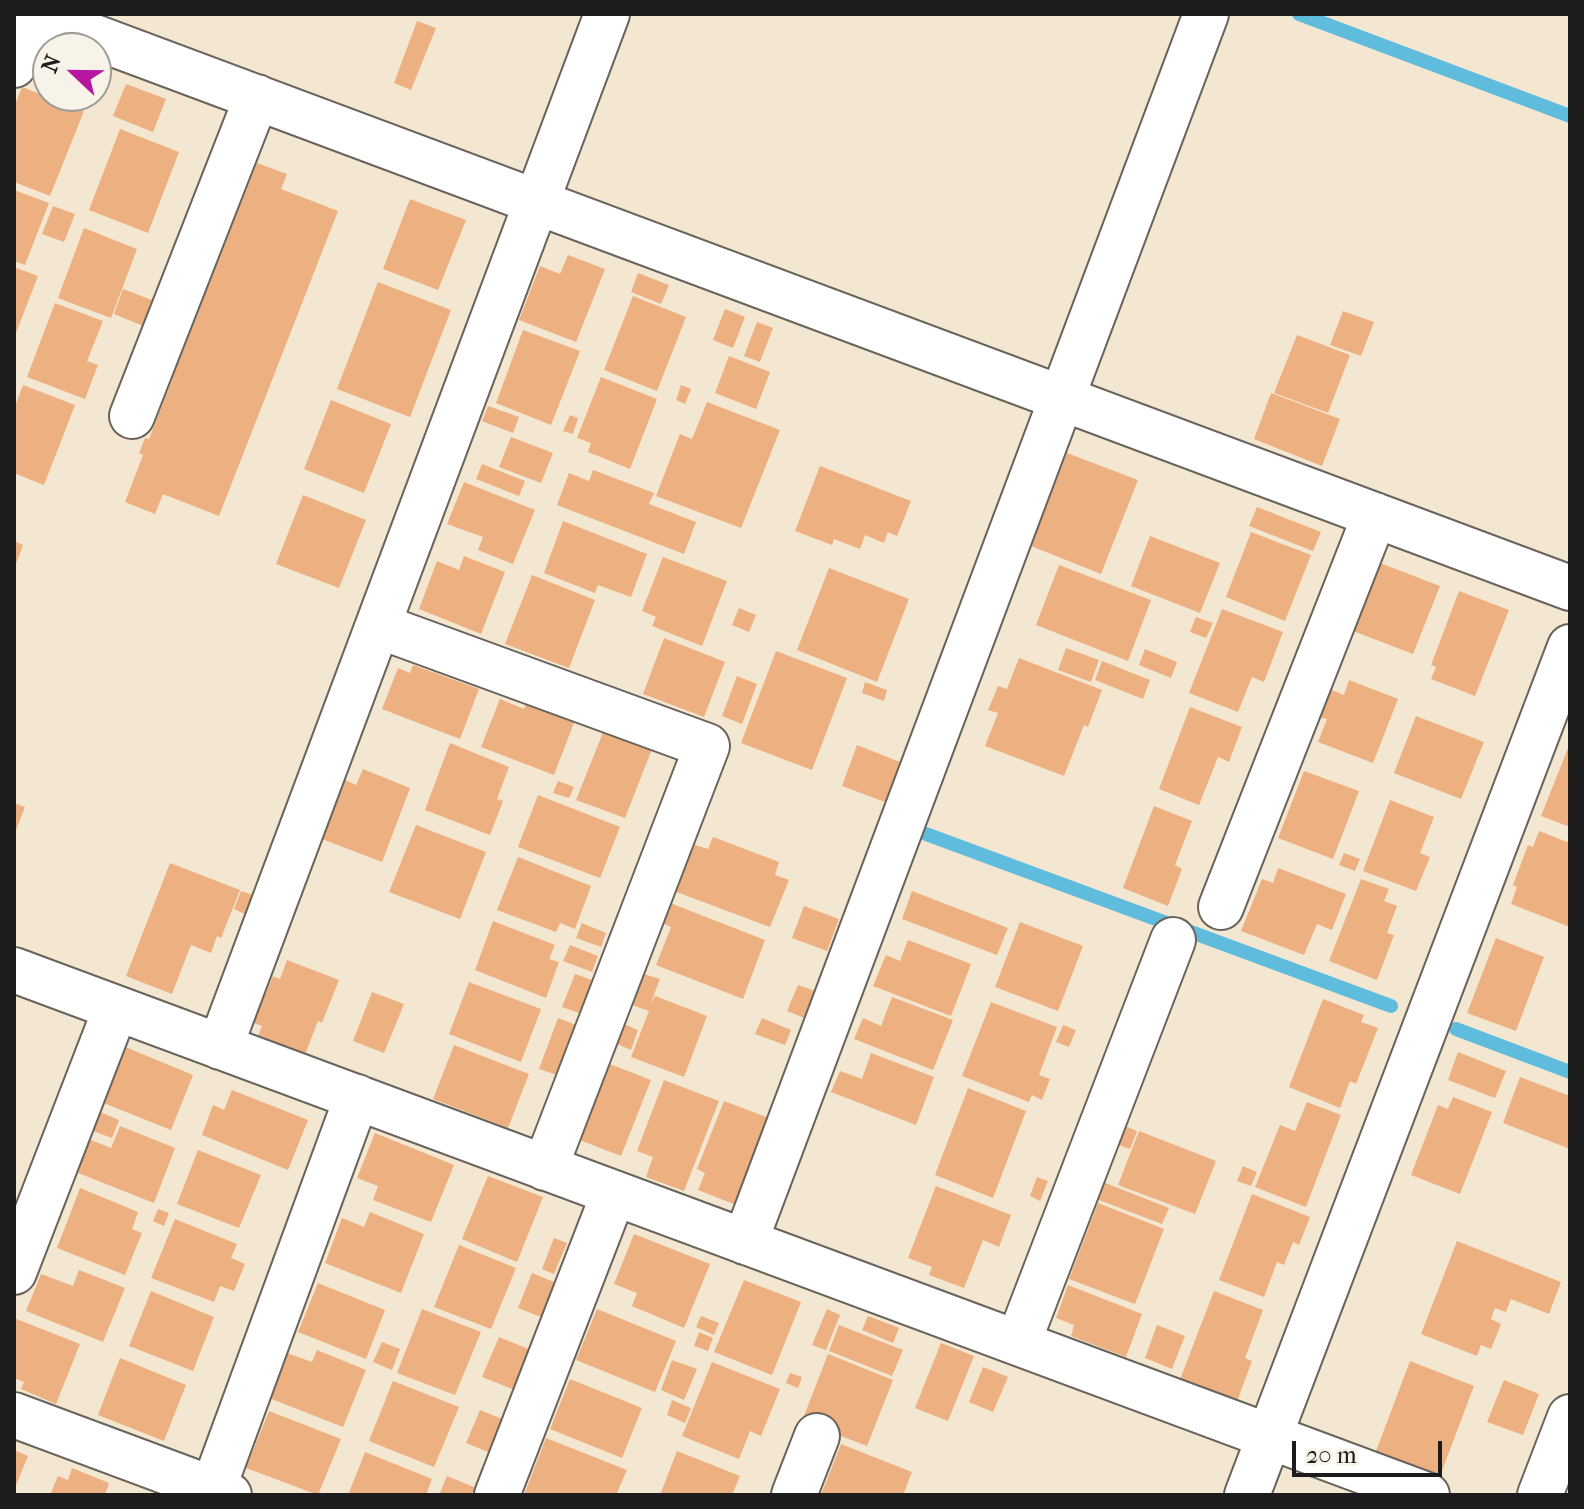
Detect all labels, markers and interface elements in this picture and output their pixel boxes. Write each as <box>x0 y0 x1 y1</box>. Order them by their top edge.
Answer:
north arrow <box>32 32 112 112</box>
text: N <box>36 51 67 76</box>
scale bar <box>1296 1425 1446 1475</box>
text: 20 m <box>1306 1441 1357 1469</box>

